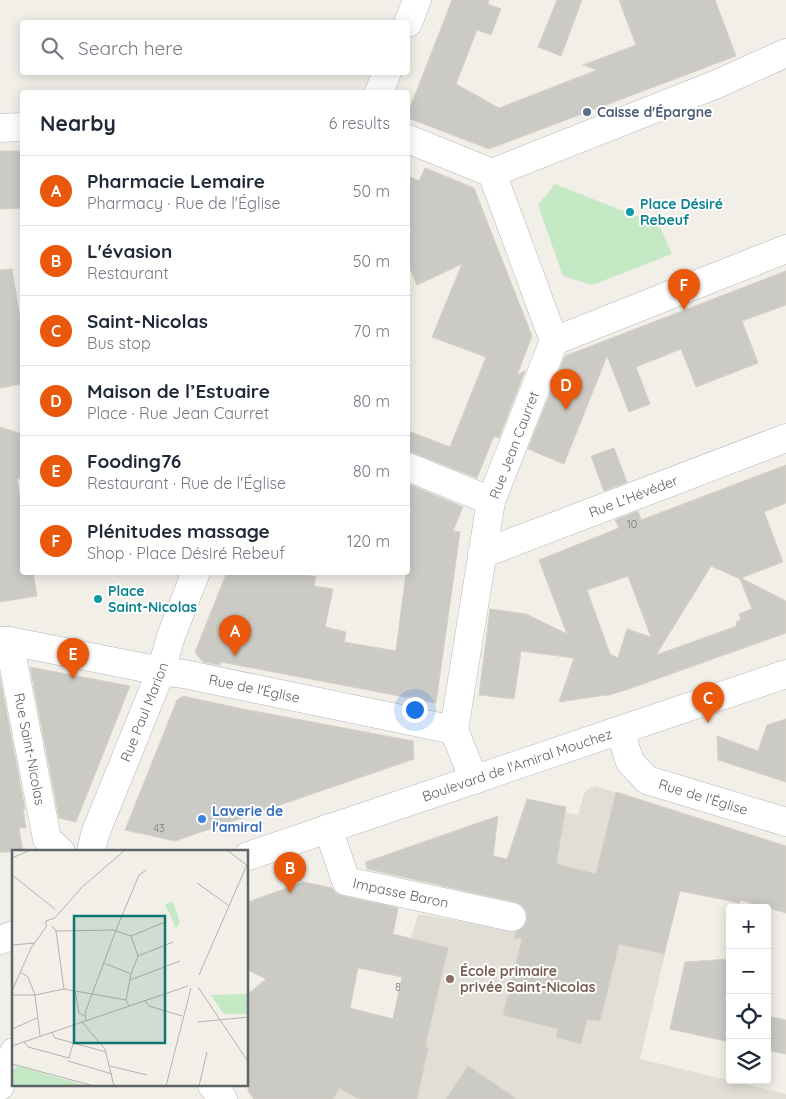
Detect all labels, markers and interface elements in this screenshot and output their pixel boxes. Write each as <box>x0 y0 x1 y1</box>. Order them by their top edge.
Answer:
search box <box>20 20 410 75</box>
icon: search <box>38 34 66 62</box>
text: Search here <box>78 36 183 60</box>
place label: Caisse d'Épargne <box>597 103 712 121</box>
marker: Caisse d'Épargne <box>581 106 593 118</box>
text: Nearby <box>40 110 116 136</box>
text: 6 results <box>329 113 390 133</box>
text: Pharmacie Lemaire <box>87 169 265 193</box>
text: A <box>51 181 61 201</box>
text: 50 m <box>353 181 390 201</box>
text: Pharmacy · Rue de l'Église <box>87 193 281 213</box>
place label: Place Désiré Rebeuf <box>640 195 723 229</box>
marker: Place Désiré Rebeuf <box>624 206 636 218</box>
text: L'évasion <box>87 239 172 263</box>
text: B <box>51 251 61 271</box>
text: 50 m <box>353 251 390 271</box>
text: Restaurant <box>87 263 169 283</box>
pin: F <box>668 269 700 310</box>
text: Saint-Nicolas <box>87 309 208 333</box>
text: C <box>51 321 61 341</box>
text: 70 m <box>353 321 390 341</box>
text: Bus stop <box>87 333 151 353</box>
pin: D <box>550 369 582 410</box>
text: Maison de l’Estuaire <box>87 379 270 403</box>
street label: Rue Jean Caurret <box>485 388 543 501</box>
text: D <box>50 391 62 411</box>
text: 80 m <box>353 391 390 411</box>
text: Place · Rue Jean Caurret <box>87 403 269 423</box>
text: Fooding76 <box>87 449 181 473</box>
text: E <box>51 461 61 481</box>
text: 80 m <box>353 461 390 481</box>
street label: Rue L'Hévéder <box>586 471 681 521</box>
text: Restaurant · Rue de l'Église <box>87 473 286 493</box>
house number: 10 <box>627 517 637 531</box>
text: Plénitudes massage <box>87 519 270 543</box>
text: F <box>52 531 61 551</box>
text: 120 m <box>347 531 390 551</box>
text: Shop · Place Désiré Rebeuf <box>87 543 285 563</box>
place label: Place Saint-Nicolas <box>108 582 197 616</box>
marker: Place Saint-Nicolas <box>92 593 104 605</box>
pin: A <box>219 615 251 656</box>
pin: E <box>57 638 89 679</box>
street label: Rue Paul Marion <box>116 660 172 764</box>
street label: Rue de l'Église <box>207 670 302 707</box>
pin: C <box>692 682 724 723</box>
street label: Rue Saint-Nicolas <box>10 691 49 807</box>
your location <box>402 697 428 723</box>
street label: Boulevard de l'Amiral Mouchez <box>420 724 615 805</box>
street label: Rue de l'Église <box>656 775 750 819</box>
place label: Laverie de l'amiral <box>212 802 283 836</box>
marker: Laverie de l'amiral <box>196 813 208 825</box>
house number: 43 <box>153 821 165 835</box>
inset map <box>12 850 249 1086</box>
pin: B <box>274 852 306 893</box>
street label: Impasse Baron <box>351 874 450 912</box>
map controls <box>726 904 771 1084</box>
button: + <box>726 904 771 949</box>
button: − <box>726 949 771 994</box>
place label: École primaire privée Saint-Nicolas <box>460 962 596 996</box>
marker: École primaire privée Saint-Nicolas <box>444 973 456 985</box>
house number: 8 <box>395 980 401 994</box>
button: locate <box>726 994 771 1039</box>
button: layers <box>726 1039 771 1084</box>

